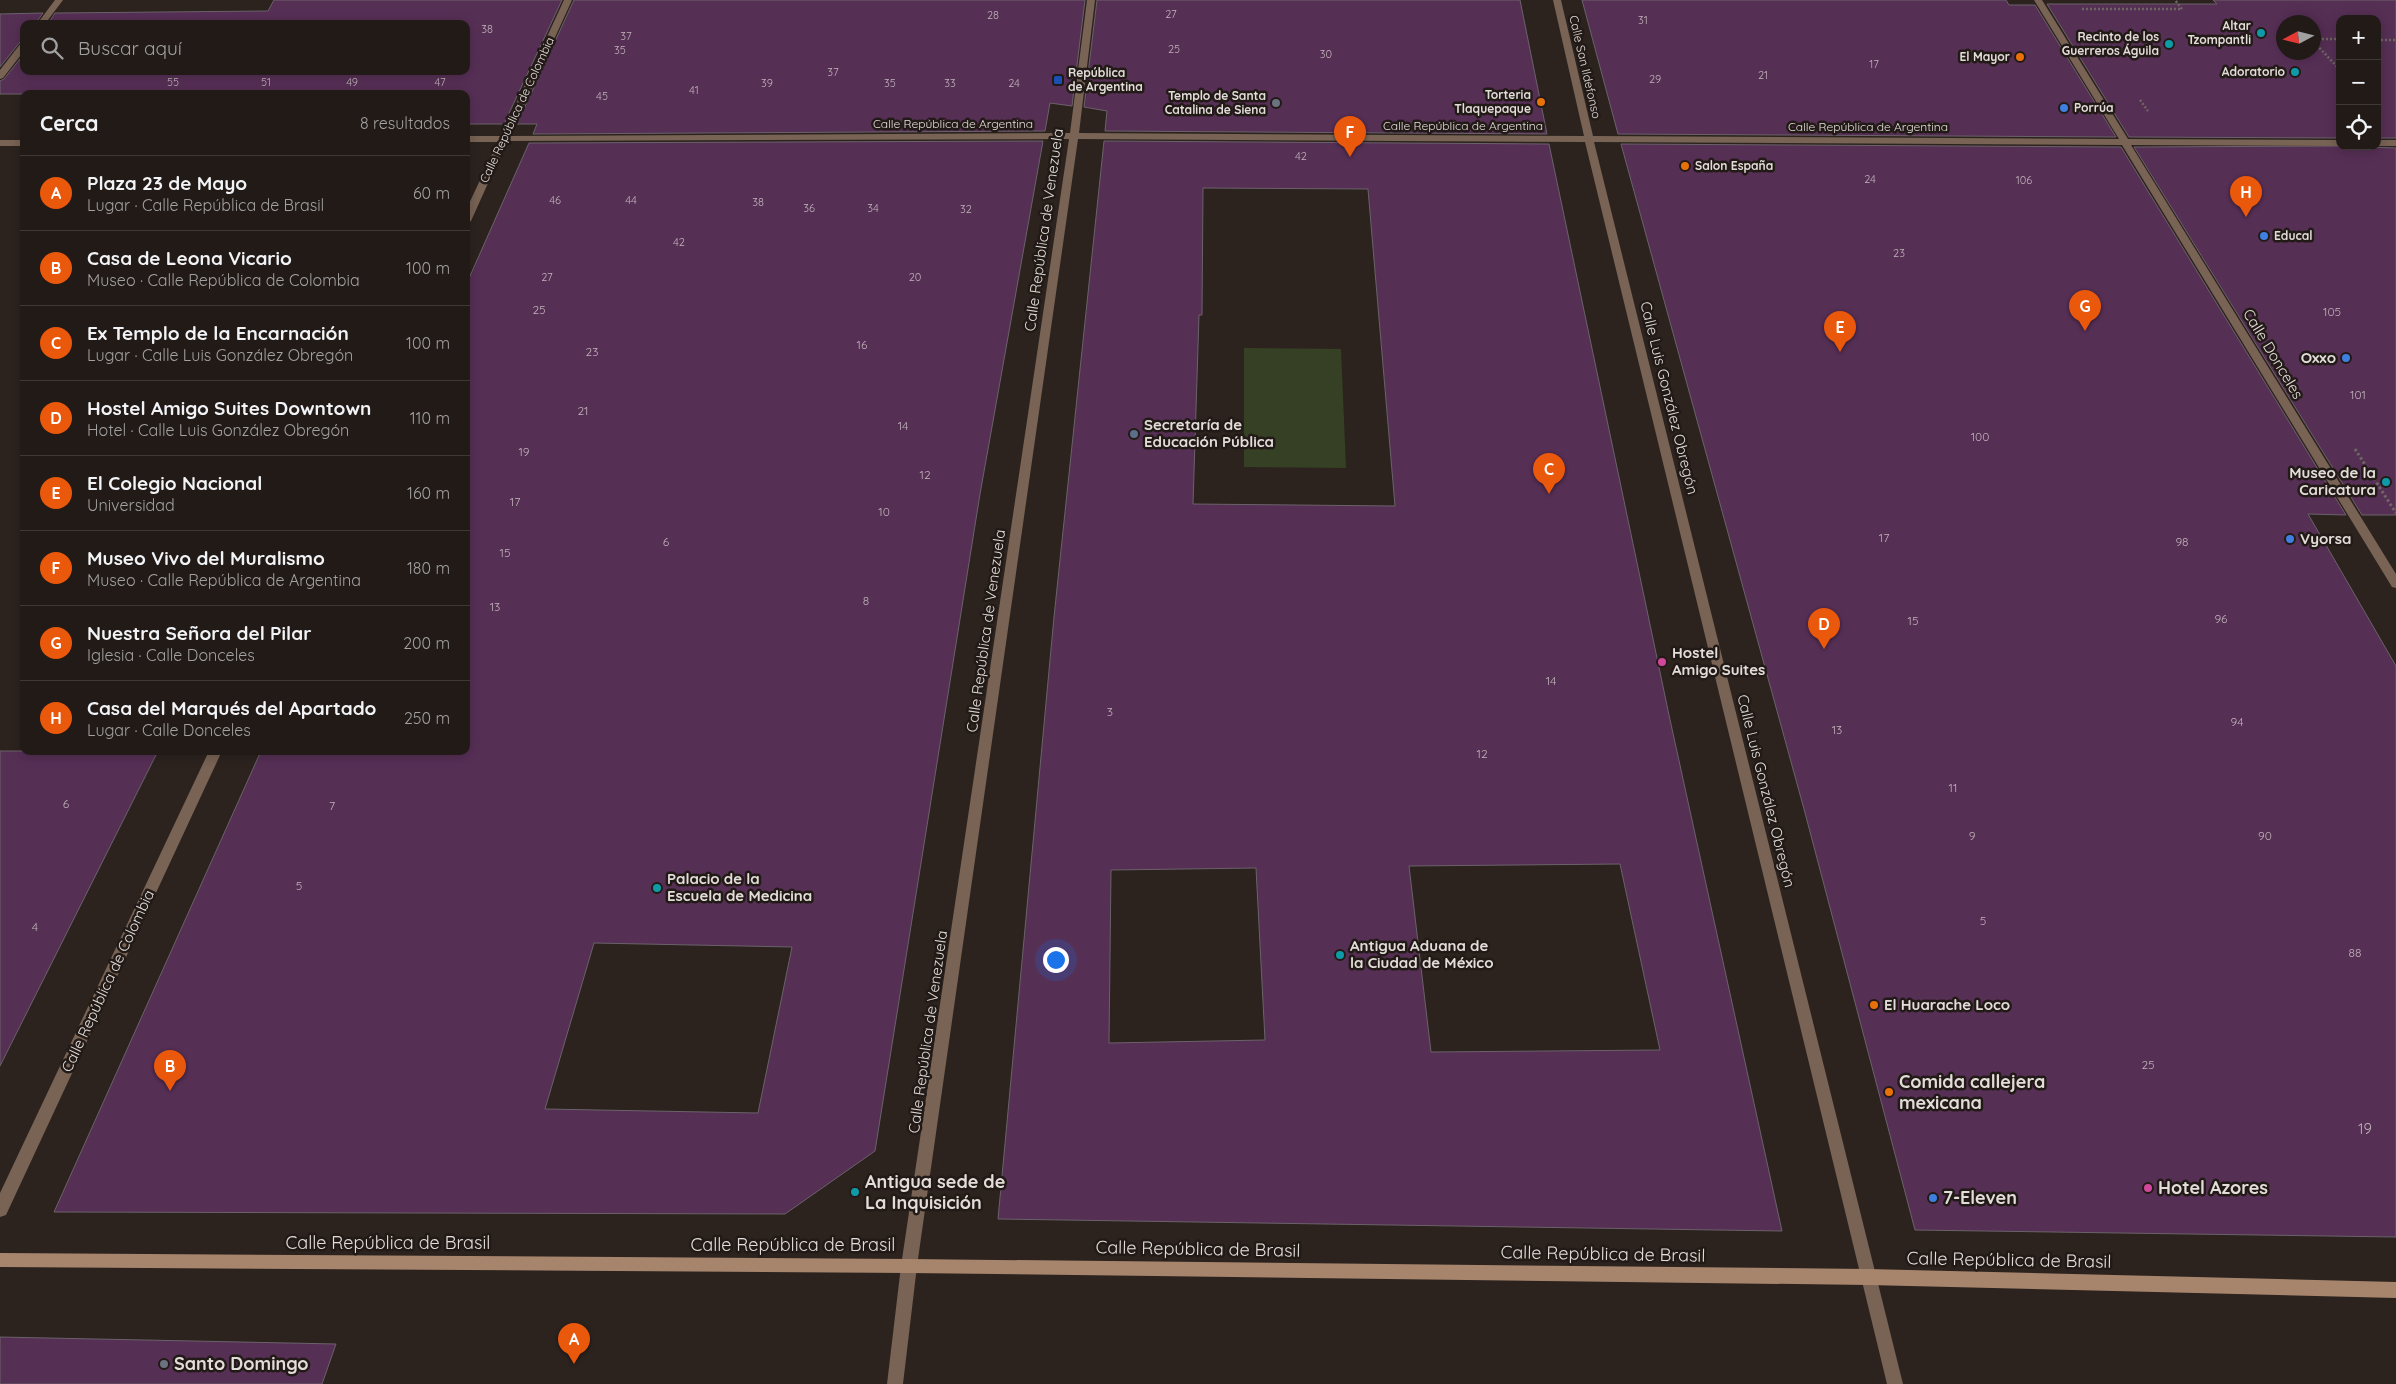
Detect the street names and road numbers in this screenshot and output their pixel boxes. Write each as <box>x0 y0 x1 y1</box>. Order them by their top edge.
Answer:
street label: Calle San Ildefonso <box>1566 14 1605 120</box>
street label: Calle República de Colombia <box>476 34 557 185</box>
street label: Calle República de Argentina <box>873 116 1033 131</box>
street label: Calle República de Argentina <box>1383 118 1543 133</box>
street label: Calle República de Argentina <box>1788 119 1948 134</box>
street label: Calle República de Venezuela <box>1020 127 1067 333</box>
street label: Calle Luis González Obregón <box>1636 299 1703 496</box>
street label: Calle Donceles <box>2239 305 2308 402</box>
street label: Calle República de Venezuela <box>962 528 1009 734</box>
street label: Calle Luis González Obregón <box>1733 692 1800 889</box>
street label: Calle República de Colombia <box>57 887 158 1075</box>
street label: Calle República de Venezuela <box>904 929 951 1135</box>
street label: Calle República de Brasil <box>286 1231 490 1254</box>
street label: Calle República de Brasil <box>691 1233 895 1256</box>
street label: Calle República de Brasil <box>1095 1235 1301 1262</box>
street label: Calle República de Brasil <box>1500 1240 1706 1267</box>
street label: Calle República de Brasil <box>1906 1246 2112 1273</box>

